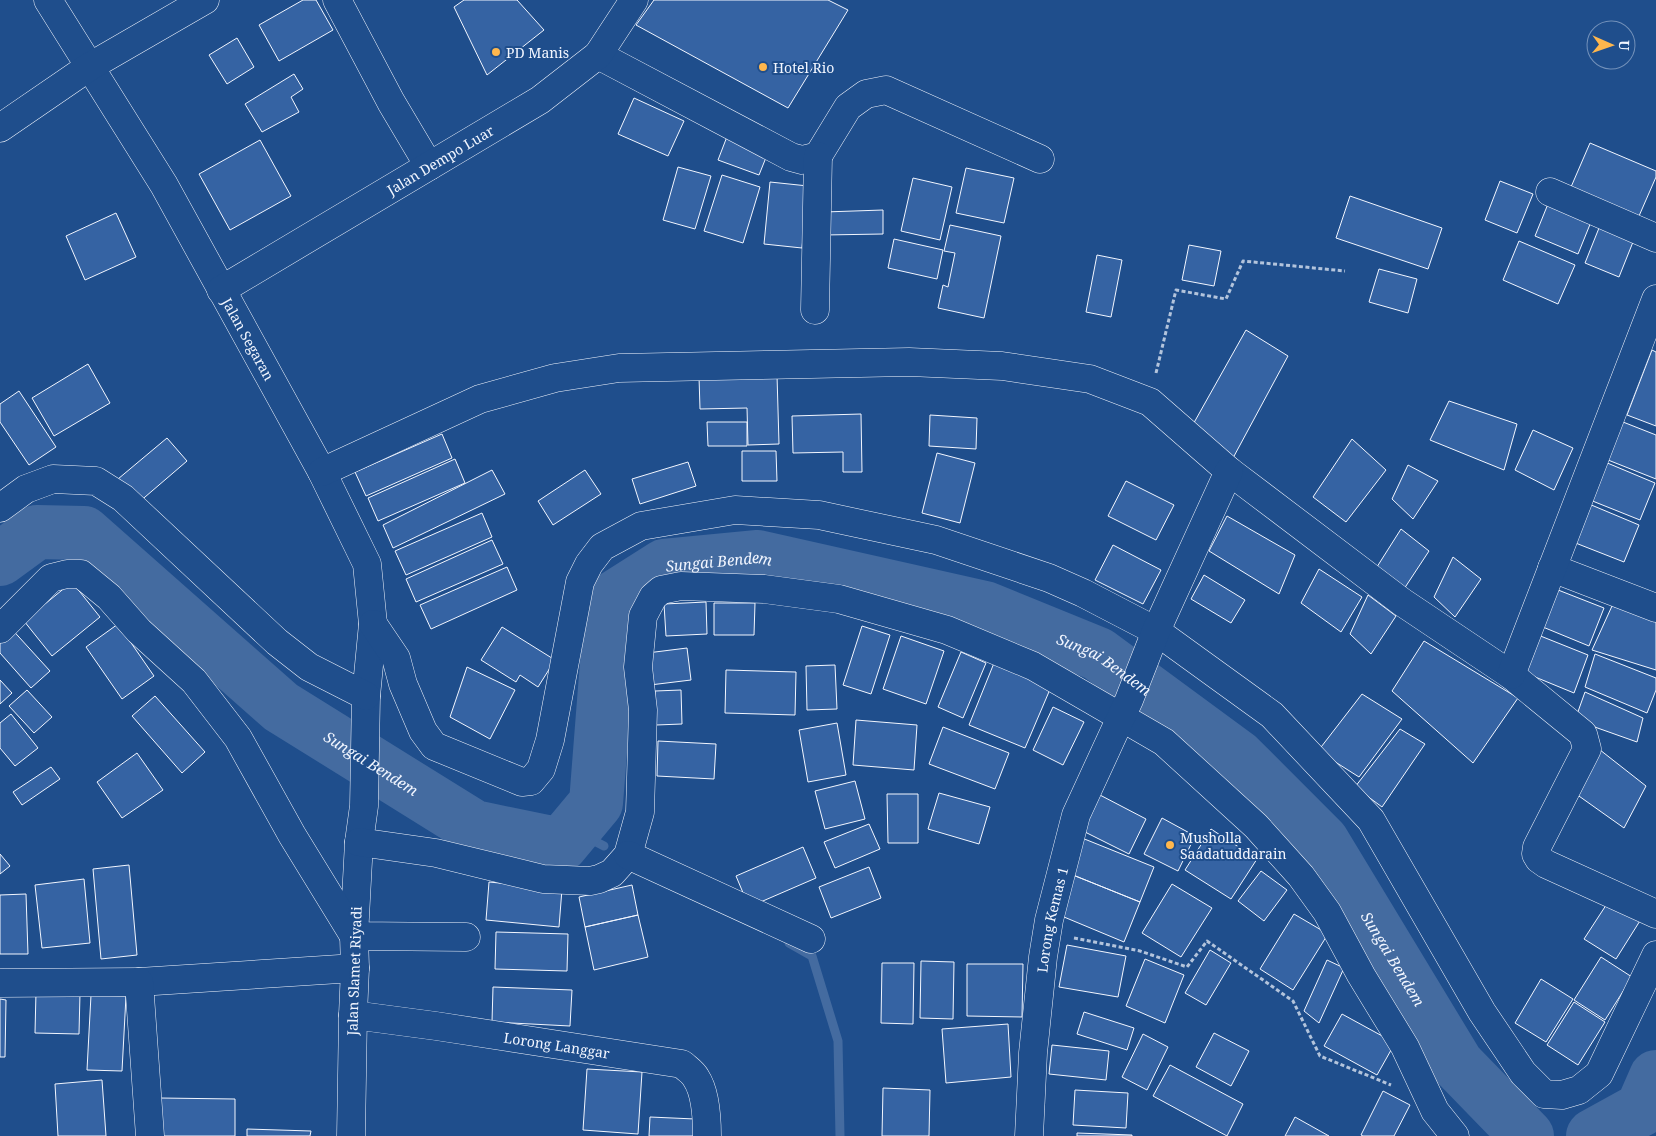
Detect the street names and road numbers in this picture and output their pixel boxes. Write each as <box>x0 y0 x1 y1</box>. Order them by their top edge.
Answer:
street label: Jalan Dempo Luar <box>382 120 497 199</box>
street label: Jalan Segaran <box>218 293 279 384</box>
street label: Lorong Kemas 1 <box>1032 865 1072 973</box>
street label: Jalan Slamet Riyadi <box>342 905 366 1037</box>
street label: Lorong Langgar <box>503 1027 612 1062</box>

